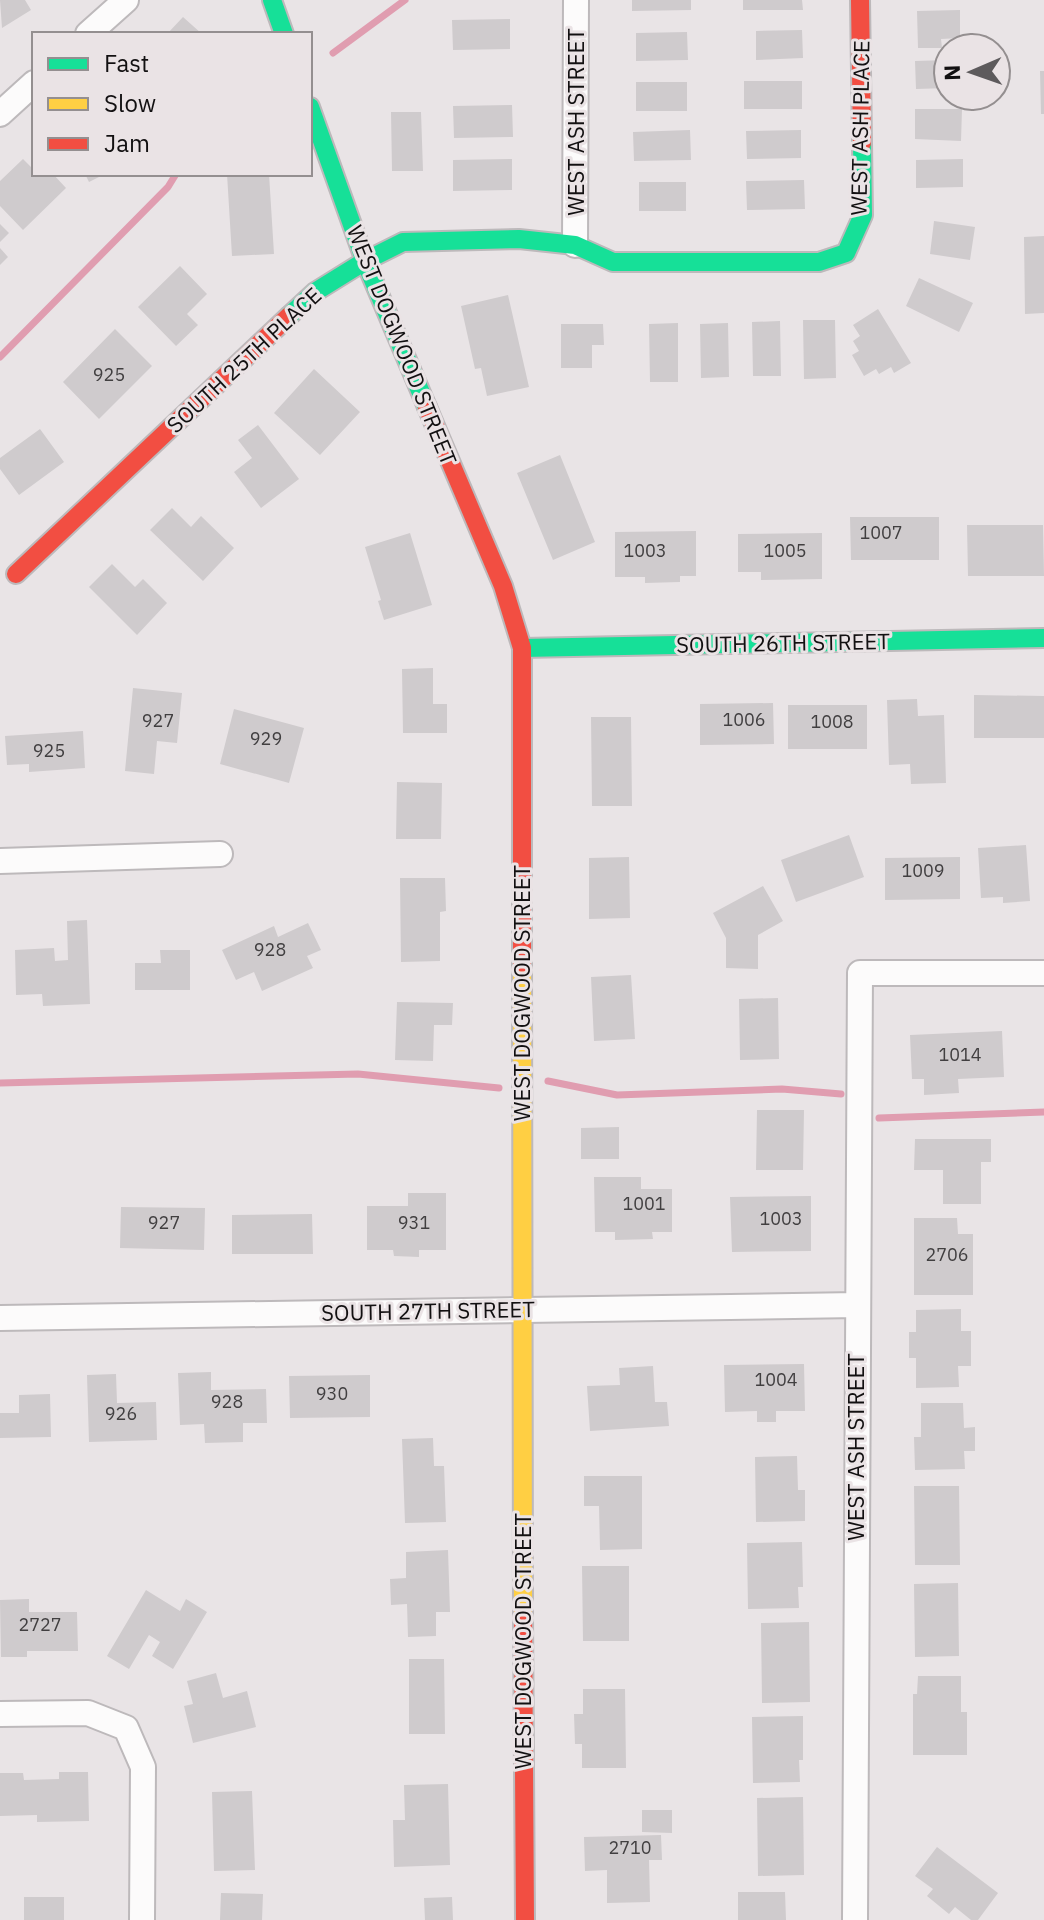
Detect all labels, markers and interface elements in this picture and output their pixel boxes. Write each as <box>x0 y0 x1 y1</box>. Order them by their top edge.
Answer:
street label: WEST ASH STREET <box>561 28 590 216</box>
legend <box>32 32 312 176</box>
north arrow <box>932 32 1012 112</box>
street label: WEST ASH PLACE <box>843 40 876 216</box>
text: Fast <box>104 47 149 79</box>
text: N <box>937 64 966 81</box>
text: Slow <box>104 87 156 119</box>
text: Jam <box>104 127 150 159</box>
street label: WEST DOGWOOD STREET <box>341 221 464 469</box>
street label: SOUTH 25TH PLACE <box>160 280 327 439</box>
house number: 925 <box>93 363 125 386</box>
house number: 1007 <box>859 521 903 544</box>
house number: 1003 <box>623 539 667 562</box>
house number: 1005 <box>763 539 807 562</box>
street label: SOUTH 26TH STREET <box>676 626 891 659</box>
house number: 1006 <box>722 708 766 731</box>
house number: 927 <box>142 709 174 732</box>
house number: 1008 <box>810 710 854 733</box>
house number: 929 <box>250 727 282 750</box>
house number: 925 <box>33 739 65 762</box>
house number: 1009 <box>901 859 945 882</box>
street label: WEST DOGWOOD STREET <box>507 864 536 1121</box>
house number: 928 <box>254 938 286 961</box>
house number: 1014 <box>938 1043 982 1066</box>
house number: 1001 <box>622 1192 666 1215</box>
house number: 1003 <box>759 1207 803 1230</box>
house number: 927 <box>148 1211 180 1234</box>
house number: 931 <box>398 1211 430 1234</box>
house number: 2706 <box>925 1243 969 1266</box>
street label: SOUTH 27TH STREET <box>321 1294 536 1327</box>
street label: WEST ASH STREET <box>841 1353 870 1541</box>
house number: 1004 <box>754 1368 798 1391</box>
house number: 930 <box>316 1382 348 1405</box>
house number: 928 <box>211 1390 243 1413</box>
house number: 926 <box>105 1402 137 1425</box>
street label: WEST DOGWOOD STREET <box>508 1512 537 1769</box>
house number: 2727 <box>18 1613 62 1636</box>
house number: 2710 <box>608 1836 652 1859</box>

